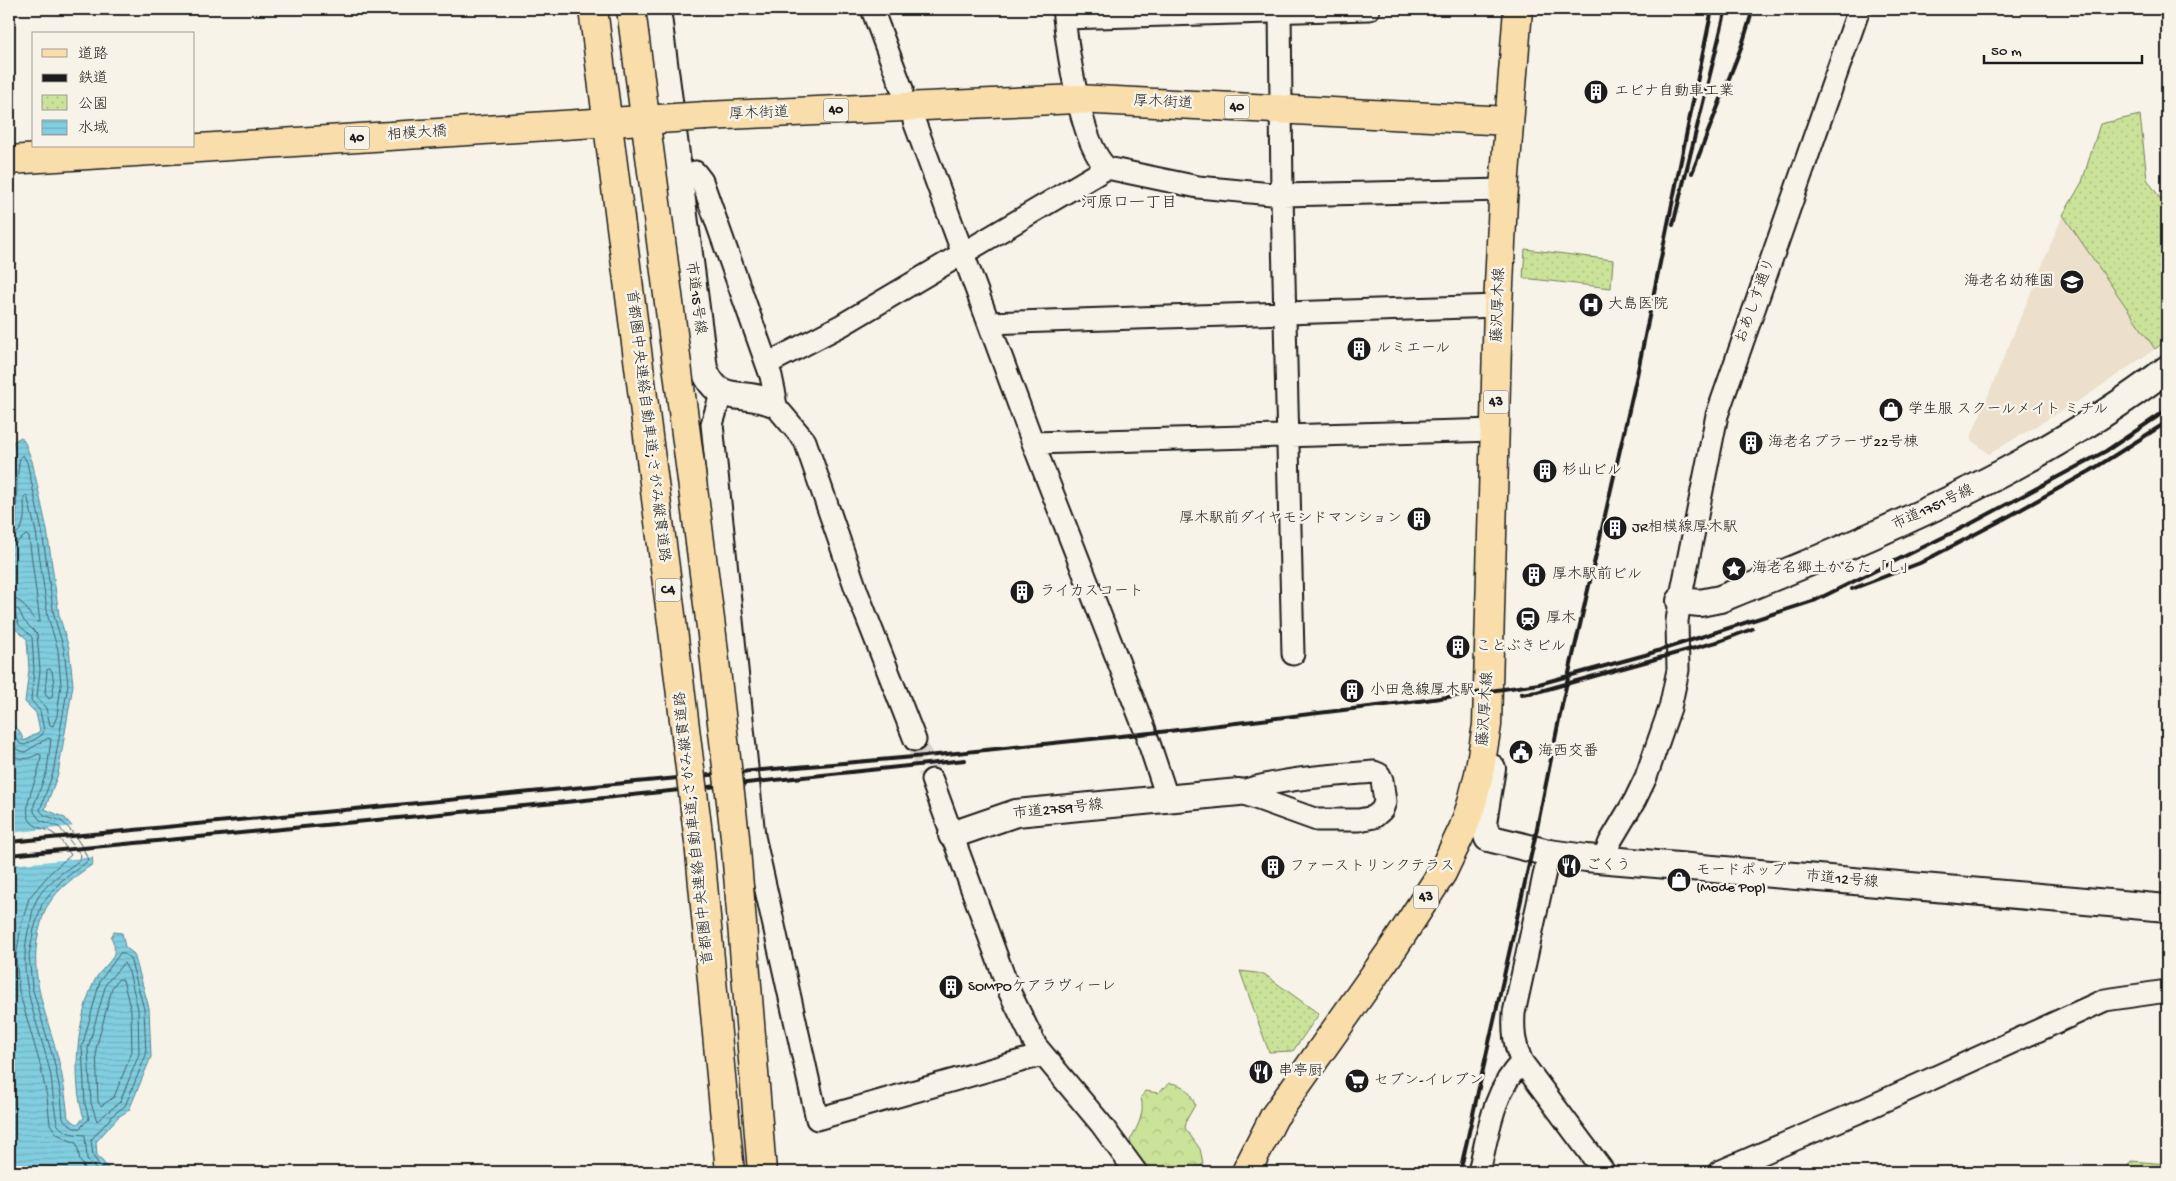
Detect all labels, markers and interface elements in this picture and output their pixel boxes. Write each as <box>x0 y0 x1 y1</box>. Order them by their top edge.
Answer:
legend <box>32 32 195 148</box>
scale bar <box>1984 32 2141 64</box>
text: 50 m <box>1991 43 2022 61</box>
text: 道路 <box>78 46 108 64</box>
text: 鉄道 <box>78 70 108 88</box>
building icon: エビナ自動車工業 <box>1583 79 1609 105</box>
place label: エビナ自動車工業 <box>1614 82 1734 101</box>
street label: 厚木街道 <box>1133 91 1193 114</box>
road number: 40 <box>1224 95 1250 118</box>
text: 公園 <box>78 96 108 114</box>
road number: 40 <box>824 98 848 122</box>
street label: 厚木街道 <box>729 103 789 124</box>
text: 水域 <box>78 119 108 138</box>
street label: 相模大橋 <box>386 123 448 145</box>
road number: 40 <box>344 126 370 150</box>
district label: 河原口一丁目 <box>1081 194 1177 214</box>
street label: おあしす通り <box>1732 256 1780 346</box>
street label: 市道15号線 <box>681 260 710 336</box>
street label: 藤沢厚木線 <box>1488 267 1509 343</box>
school or university icon: 海老名幼稚園 <box>2059 269 2085 295</box>
place label: 海老名幼稚園 <box>1964 272 2054 291</box>
street label: 首都圏中央連絡自動車道;さがみ縦貫道路 <box>621 288 674 563</box>
hospital icon: 大島医院 <box>1578 292 1604 318</box>
place label: 大島医院 <box>1608 295 1668 314</box>
building icon: ルミエール <box>1346 336 1372 362</box>
place label: ルミエール <box>1376 340 1450 358</box>
road number: 43 <box>1484 391 1508 414</box>
shop icon: 学生服 スクールメイト ミチル <box>1878 397 1904 423</box>
place label: 学生服 スクールメイト ミチル <box>1908 401 2108 419</box>
building icon: 海老名プラーザ22号棟 <box>1738 430 1764 456</box>
place label: 海老名プラーザ22号棟 <box>1768 433 1918 452</box>
building icon: 杉山ビル <box>1532 458 1558 484</box>
place label: 杉山ビル <box>1562 462 1622 480</box>
street label: 市道1751号線 <box>1889 480 1977 535</box>
building icon: 厚木駅前ダイヤモンドマンション <box>1406 506 1432 532</box>
place label: 厚木駅前ダイヤモンドマンション <box>1179 509 1402 528</box>
building icon: JR相模線厚木駅 <box>1602 515 1628 541</box>
place label: JR相模線厚木駅 <box>1632 518 1738 537</box>
place icon: 海老名郷土かるた「し」 <box>1721 556 1747 582</box>
place label: 海老名郷土かるた「し」 <box>1752 559 1917 578</box>
building icon: 厚木駅前ビル <box>1521 562 1547 588</box>
place label: 厚木駅前ビル <box>1552 565 1642 584</box>
road number: C4 <box>656 578 680 602</box>
building icon: ライカスコート <box>1009 579 1035 605</box>
place label: ライカスコート <box>1040 583 1144 601</box>
station icon: 厚木 <box>1515 606 1541 632</box>
place label: 厚木 <box>1546 609 1576 628</box>
building icon: ことぶきビル <box>1445 634 1471 660</box>
place label: ことぶきビル <box>1476 638 1566 656</box>
street label: 藤沢厚木線 <box>1473 671 1498 747</box>
building icon: 小田急線厚木駅 <box>1339 678 1365 704</box>
place label: 小田急線厚木駅 <box>1370 681 1475 700</box>
street label: 首都圏中央連絡自動車道;さがみ縦貫道路 <box>671 690 718 966</box>
public building icon: 海西交番 <box>1508 739 1534 765</box>
place label: 海西交番 <box>1538 742 1598 761</box>
street label: 市道2759号線 <box>1012 795 1104 824</box>
restaurant icon: ごくう <box>1556 853 1582 879</box>
building icon: ファーストリンクテラス <box>1260 854 1286 880</box>
place label: ごくう <box>1586 857 1631 875</box>
place label: ファーストリンクテラス <box>1290 858 1455 876</box>
place label: モードポップ (Mode Pop) <box>1696 862 1786 897</box>
shop icon: モードポップ (Mode Pop) <box>1666 867 1692 893</box>
street label: 市道12号線 <box>1805 867 1879 892</box>
road number: 43 <box>1414 886 1438 909</box>
building icon: SOMPOケアラヴィーレ <box>938 974 964 1000</box>
place label: SOMPOケアラヴィーレ <box>968 978 1116 996</box>
restaurant icon: 串亭厨 <box>1248 1059 1274 1085</box>
place label: 串亭厨 <box>1278 1062 1323 1081</box>
supermarket icon: セブン-イレブン <box>1344 1068 1370 1094</box>
place label: セブン-イレブン <box>1374 1072 1484 1090</box>

